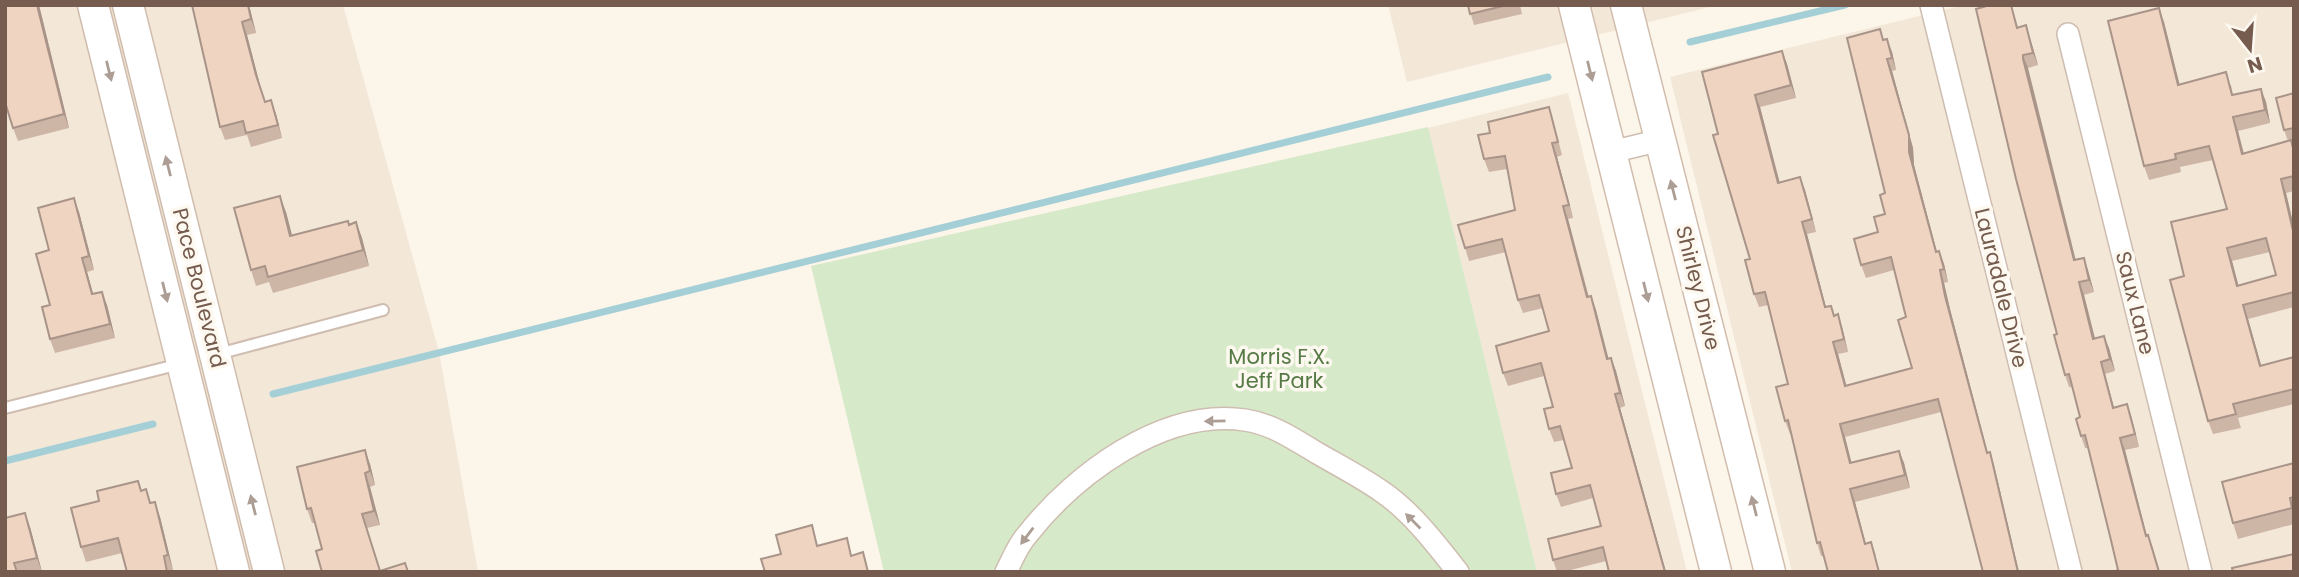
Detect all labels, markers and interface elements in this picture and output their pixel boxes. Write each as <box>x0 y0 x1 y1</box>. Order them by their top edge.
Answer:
north arrow <box>2215 14 2285 84</box>
text: N <box>2244 50 2266 80</box>
one-way arrow <box>104 61 115 83</box>
one-way arrow <box>1585 61 1596 83</box>
one-way arrow <box>162 155 173 177</box>
one-way arrow <box>1667 179 1678 201</box>
street label: Pace Boulevard <box>166 205 233 371</box>
street label: Lauradale Drive <box>1968 205 2035 371</box>
street label: Shirley Drive <box>1669 223 1728 353</box>
street label: Saux Lane <box>2109 248 2162 358</box>
one-way arrow <box>160 281 171 303</box>
one-way arrow <box>1641 281 1652 303</box>
park label: Morris F.X. Jeff Park <box>1228 342 1330 395</box>
one-way arrow <box>1204 415 1226 426</box>
one-way arrow <box>247 494 258 516</box>
one-way arrow <box>1748 494 1759 516</box>
one-way arrow <box>1404 512 1421 529</box>
one-way arrow <box>1020 527 1034 546</box>

